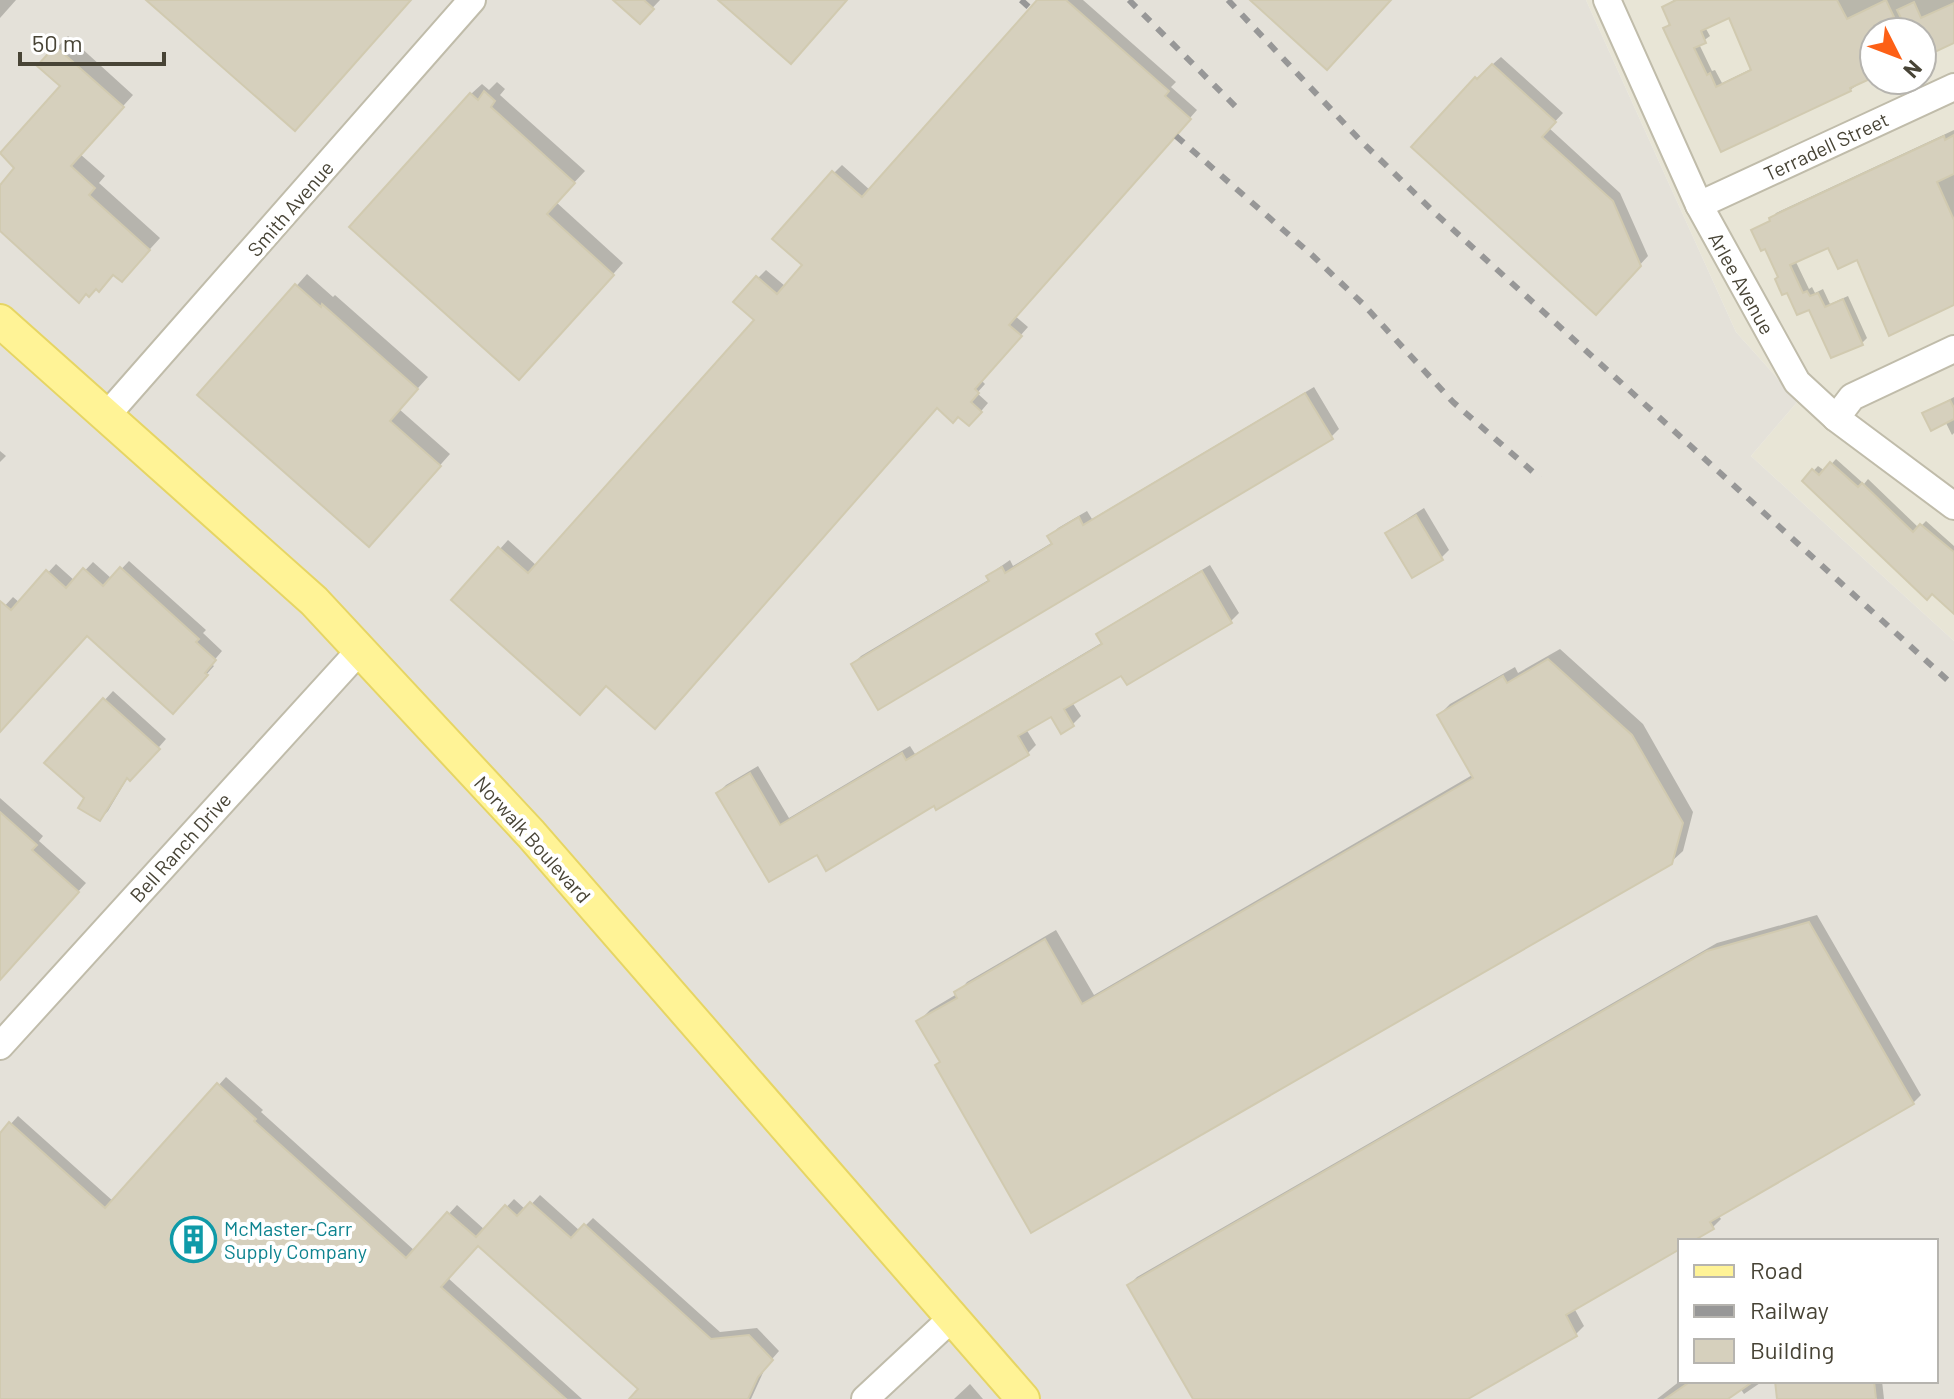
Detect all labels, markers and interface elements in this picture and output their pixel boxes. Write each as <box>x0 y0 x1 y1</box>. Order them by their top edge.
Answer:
scale bar <box>20 16 164 66</box>
north arrow <box>1858 16 1938 96</box>
text: 50 m <box>32 28 83 57</box>
text: N <box>1899 56 1928 84</box>
street label: Terradell Street <box>1760 107 1892 185</box>
street label: Smith Avenue <box>242 155 338 261</box>
street label: Arlee Avenue <box>1704 228 1780 338</box>
street label: Norwalk Boulevard <box>470 771 596 907</box>
street label: Bell Ranch Drive <box>124 787 236 907</box>
building icon: McMaster-Carr Supply Company <box>169 1216 217 1264</box>
place label: McMaster-Carr Supply Company <box>224 1216 367 1263</box>
legend <box>1678 1239 1938 1383</box>
text: Road <box>1750 1255 1803 1284</box>
text: Railway <box>1750 1295 1829 1324</box>
text: Building <box>1750 1335 1834 1364</box>

